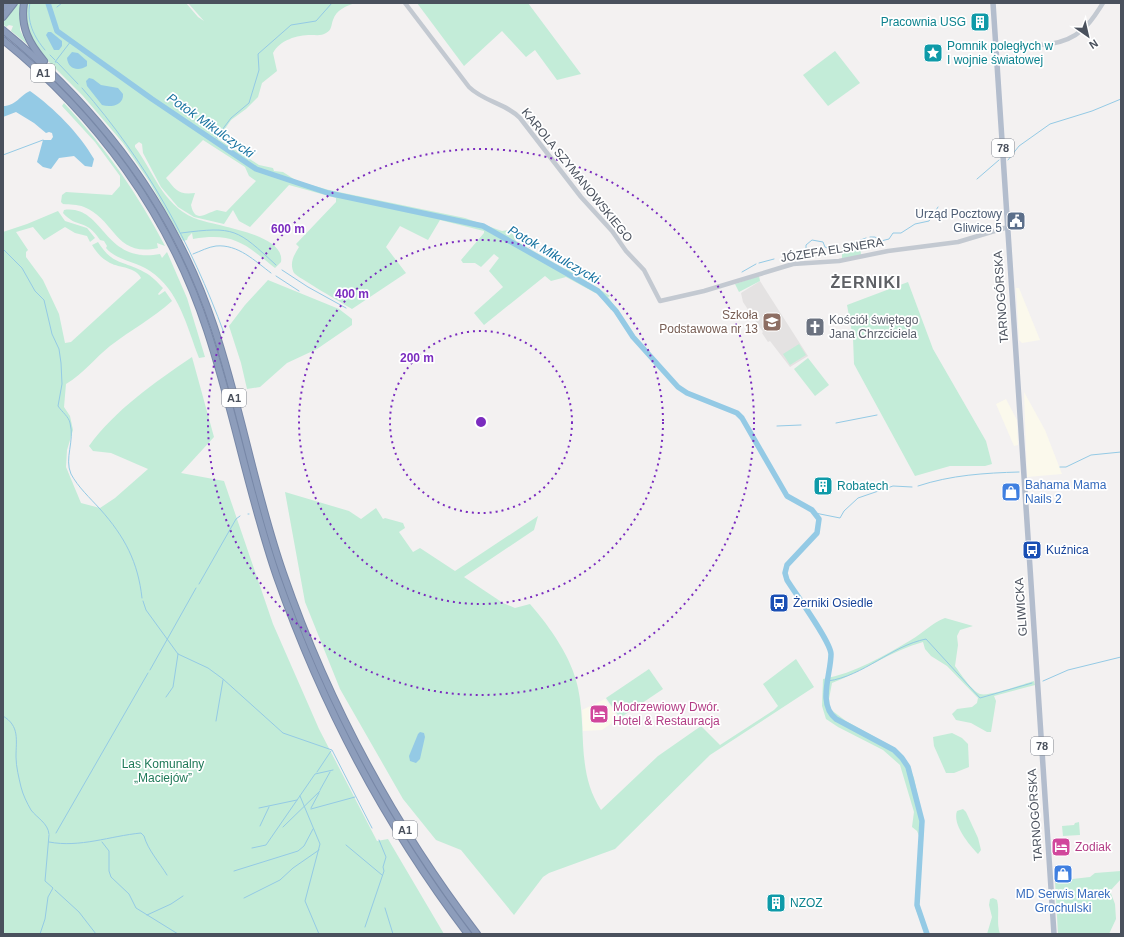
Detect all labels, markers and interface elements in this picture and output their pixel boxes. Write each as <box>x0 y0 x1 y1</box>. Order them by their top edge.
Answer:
building icon: Pracownia USG <box>969 11 991 33</box>
place label: Pracownia USG <box>881 15 966 29</box>
north arrow <box>1068 16 1108 56</box>
text: N <box>1087 37 1100 52</box>
place label: Pomnik poległych w I wojnie światowej <box>947 39 1053 67</box>
place icon: Pomnik poległych w I wojnie światowej <box>922 42 944 64</box>
road number: A1 <box>31 64 55 82</box>
water label: Potok Mikulczycki <box>164 90 258 162</box>
street label: KAROLA SZYMANOWSKIEGO <box>519 105 635 245</box>
road number: 78 <box>992 139 1014 157</box>
place label: Urząd Pocztowy Gliwice 5 <box>915 207 1002 235</box>
public building icon: Urząd Pocztowy Gliwice 5 <box>1005 210 1027 232</box>
text: 600 m <box>271 222 305 236</box>
water label: Potok Mikulczycki <box>506 222 603 287</box>
street label: JÓZEFA ELSNERA <box>779 234 884 265</box>
street label: TARNOGÓRSKA <box>990 250 1011 344</box>
district label: ŻERNIKI <box>831 274 902 291</box>
text: 400 m <box>335 287 369 301</box>
place label: Szkoła Podstawowa nr 13 <box>659 308 758 336</box>
school or university icon: Szkoła Podstawowa nr 13 <box>761 311 783 333</box>
place label: Kościół świętego Jana Chrzciciela <box>829 313 919 341</box>
church icon: Kościół świętego Jana Chrzciciela <box>804 316 826 338</box>
text: 200 m <box>400 351 434 365</box>
road number: A1 <box>222 389 246 407</box>
centre of rings <box>474 415 488 429</box>
building icon: Robatech <box>812 475 834 497</box>
place label: Bahama Mama Nails 2 <box>1025 478 1107 506</box>
place label: Robatech <box>837 479 888 493</box>
shop icon: Bahama Mama Nails 2 <box>1000 481 1022 503</box>
bus stop icon: Kuźnica <box>1021 539 1043 561</box>
place label: Kuźnica <box>1046 543 1089 557</box>
street label: GLIWICKA <box>1012 577 1030 637</box>
bus stop icon: Żerniki Osiedle <box>768 592 790 614</box>
place label: Żerniki Osiedle <box>793 596 873 610</box>
place label: Modrzewiowy Dwór. Hotel & Restauracja <box>613 700 720 728</box>
hotel icon: Modrzewiowy Dwór. Hotel & Restauracja <box>588 703 610 725</box>
road number: 78 <box>1031 737 1053 755</box>
park label: Las Komunalny „Maciejów” <box>122 757 204 785</box>
street label: TARNOGÓRSKA <box>1024 768 1045 862</box>
road number: A1 <box>393 821 417 839</box>
hotel icon: Zodiak <box>1050 836 1072 858</box>
place label: Zodiak <box>1075 840 1112 854</box>
shop icon: MD Serwis Marek Grochulski <box>1052 863 1074 885</box>
place label: MD Serwis Marek Grochulski <box>1016 887 1111 915</box>
building icon: NZOZ <box>765 892 787 914</box>
place label: NZOZ <box>790 896 823 910</box>

